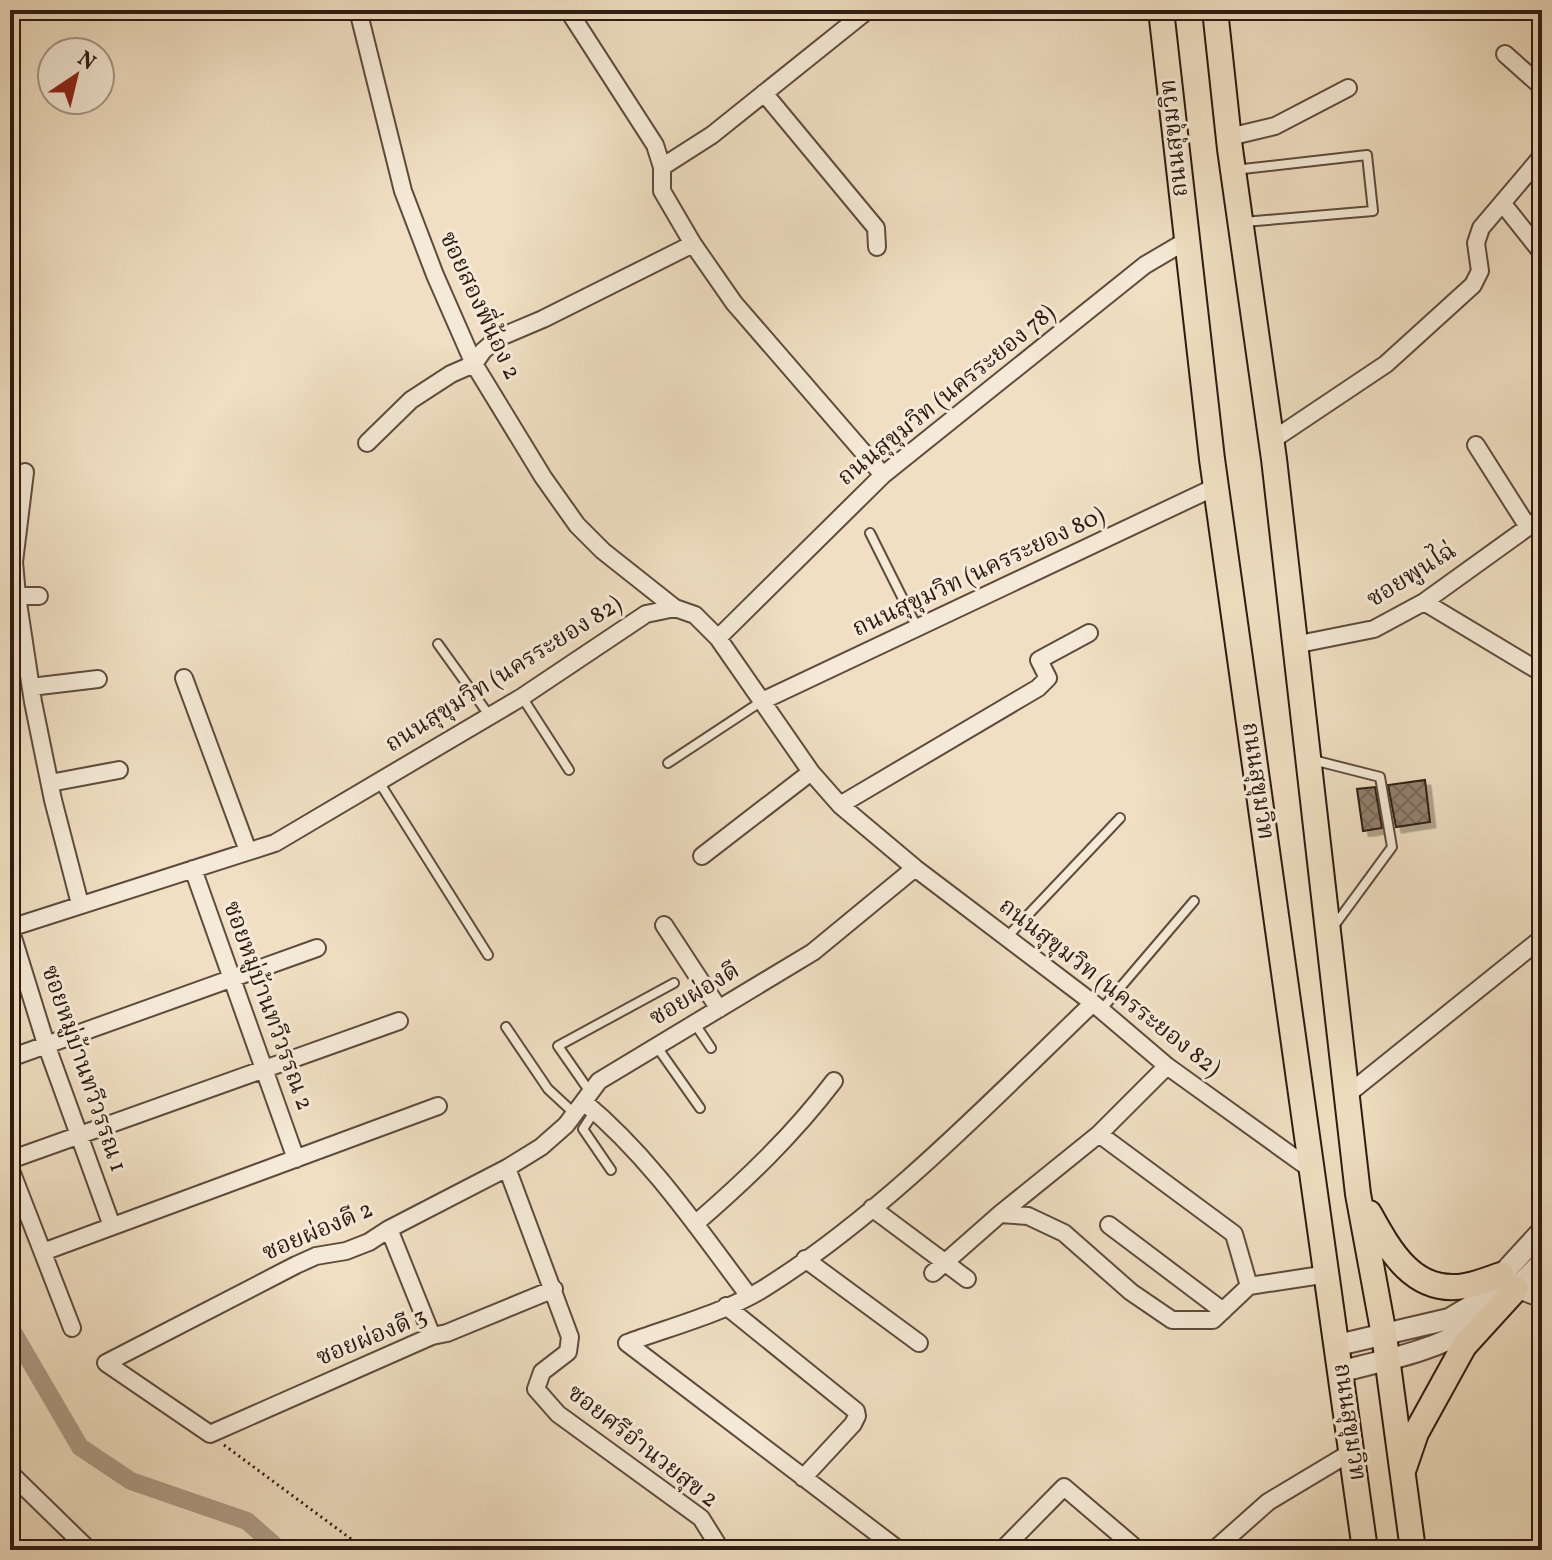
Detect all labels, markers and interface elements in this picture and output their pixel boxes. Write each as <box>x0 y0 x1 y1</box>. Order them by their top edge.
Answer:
north arrow <box>36 36 116 116</box>
text: N <box>71 44 101 79</box>
street label: ถนนสุขุมวิท <box>1152 77 1198 199</box>
street label: ซอยสองพี่น้อง 2 <box>430 225 531 386</box>
street label: ถนนสุขุมวิท (นครระยอง 78) <box>831 297 1063 495</box>
street label: ถนนสุขุมวิท (นครระยอง 80) <box>847 499 1111 647</box>
street label: ซอยพูนไฉ่ <box>1359 533 1463 617</box>
street label: ถนนสุขุมวิท (นครระยอง 82) <box>379 588 629 762</box>
street label: ถนนสุขุมวิท <box>1232 720 1282 842</box>
street label: ถนนสุขุมวิท (นครระยอง 82) <box>991 890 1227 1086</box>
street label: ซอยหมู่บ้านทวีวรรณ 2 <box>213 897 321 1115</box>
street label: ซอยผ่องดี <box>643 955 747 1035</box>
street label: ซอยหมู่บ้านทวีวรรณ 1 <box>32 961 134 1177</box>
street label: ซอยผ่องดี 2 <box>257 1193 379 1271</box>
street label: ซอยผ่องดี 3 <box>311 1300 433 1376</box>
street label: ถนนสุขุมวิท <box>1324 1361 1374 1483</box>
street label: ซอยศรีอำนวยสุข 2 <box>559 1377 725 1517</box>

